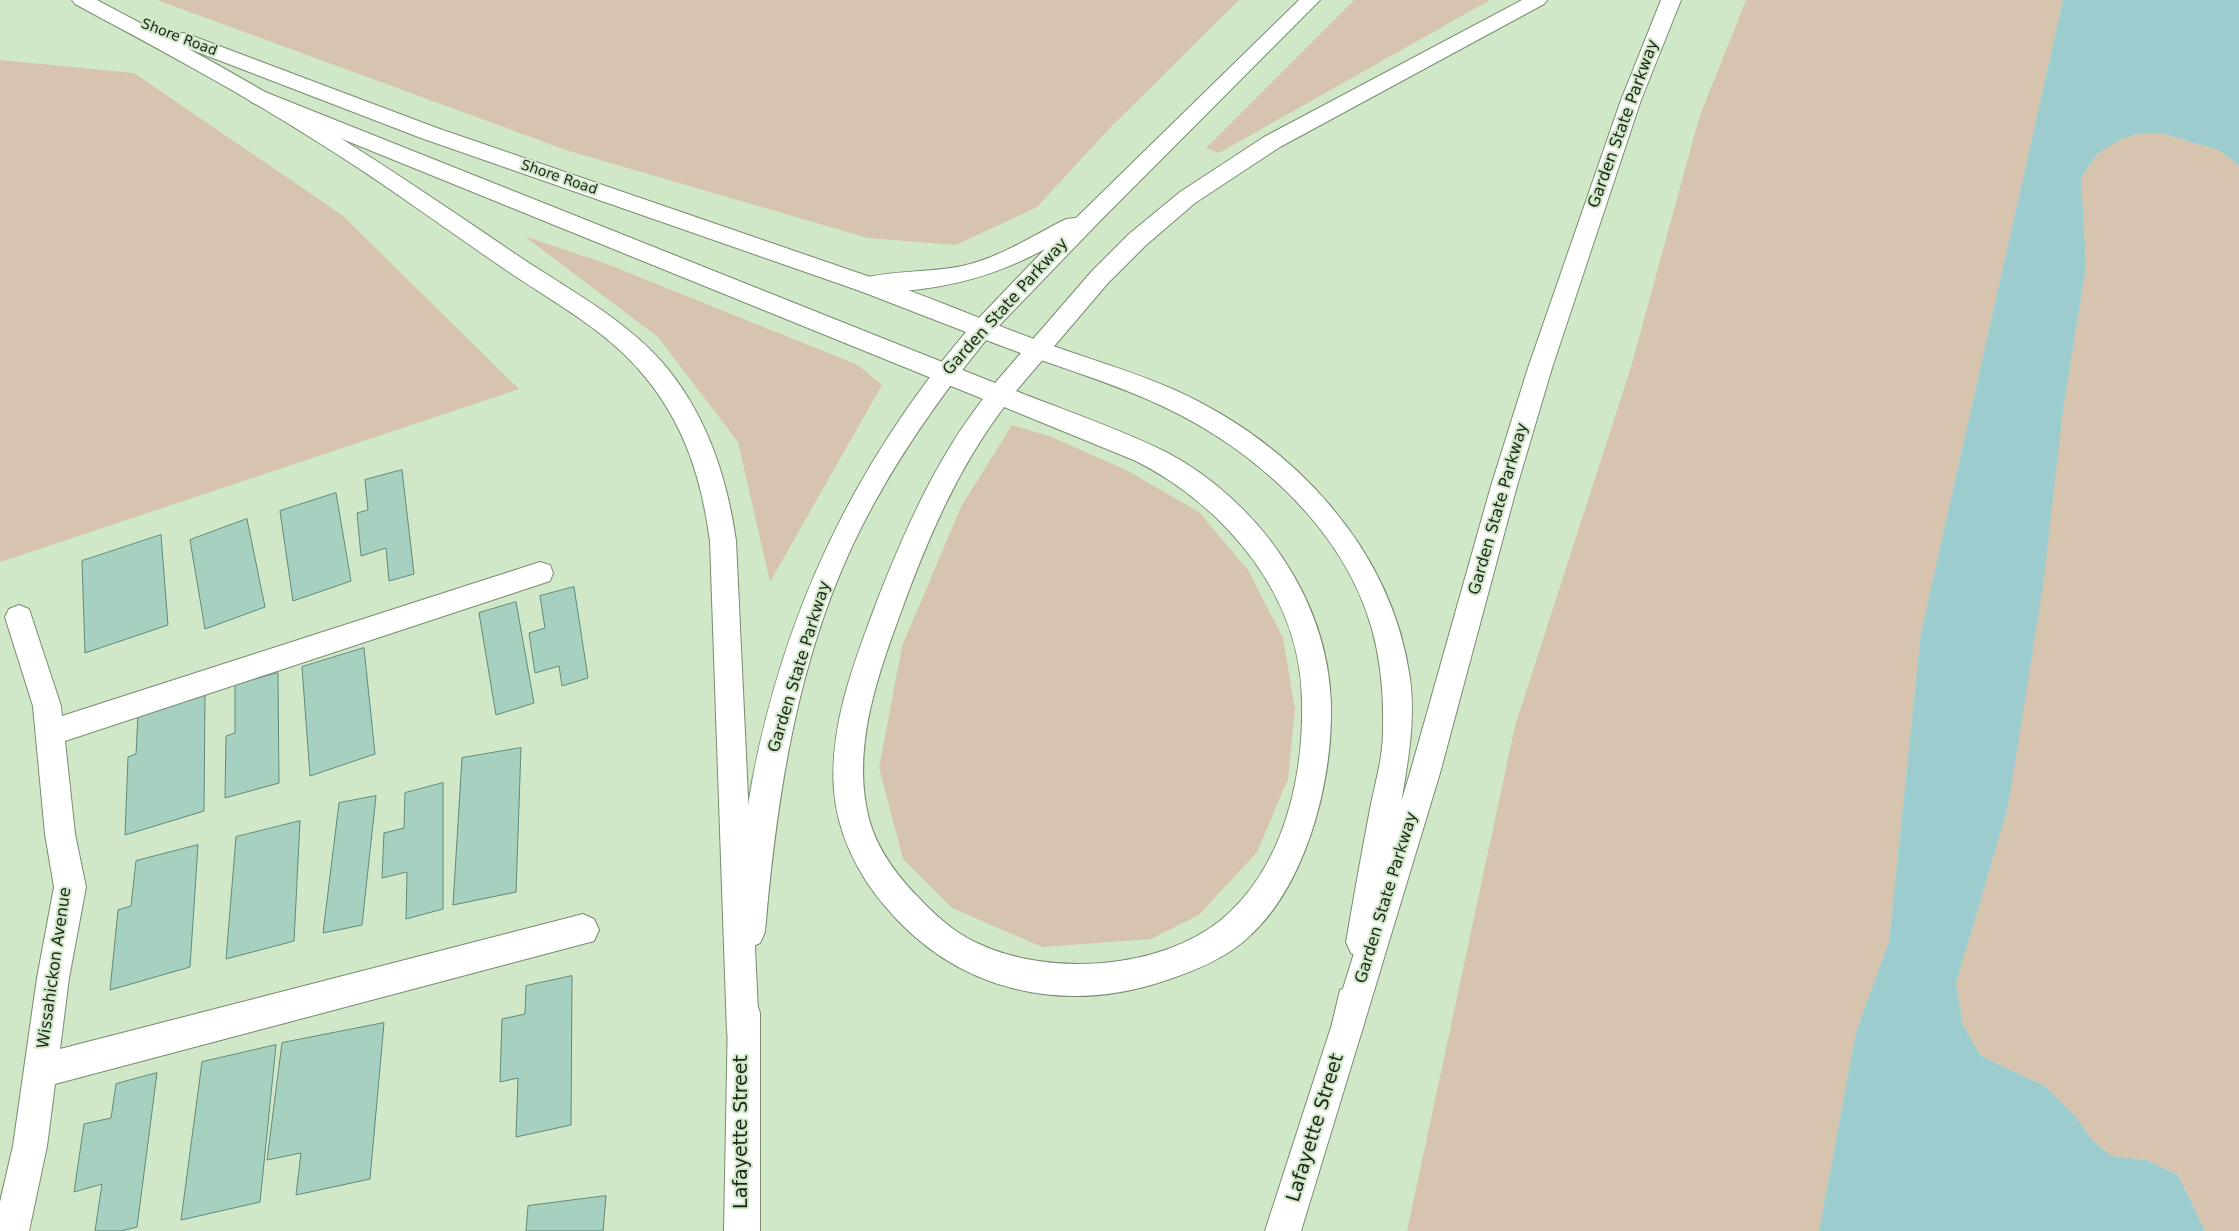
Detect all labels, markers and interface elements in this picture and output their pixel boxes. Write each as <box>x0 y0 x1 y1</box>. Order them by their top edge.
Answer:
street label: Shore Road <box>139 16 219 60</box>
street label: Garden State Parkway <box>1585 37 1663 211</box>
street label: Shore Road <box>518 157 600 199</box>
street label: Garden State Parkway <box>939 234 1073 380</box>
street label: Garden State Parkway <box>1465 421 1533 597</box>
street label: Garden State Parkway <box>765 579 835 755</box>
street label: Garden State Parkway <box>1352 810 1422 986</box>
street label: Wissahickon Avenue <box>34 886 76 1050</box>
street label: Lafayette Street <box>1283 1051 1349 1205</box>
street label: Lafayette Street <box>731 1055 753 1209</box>

